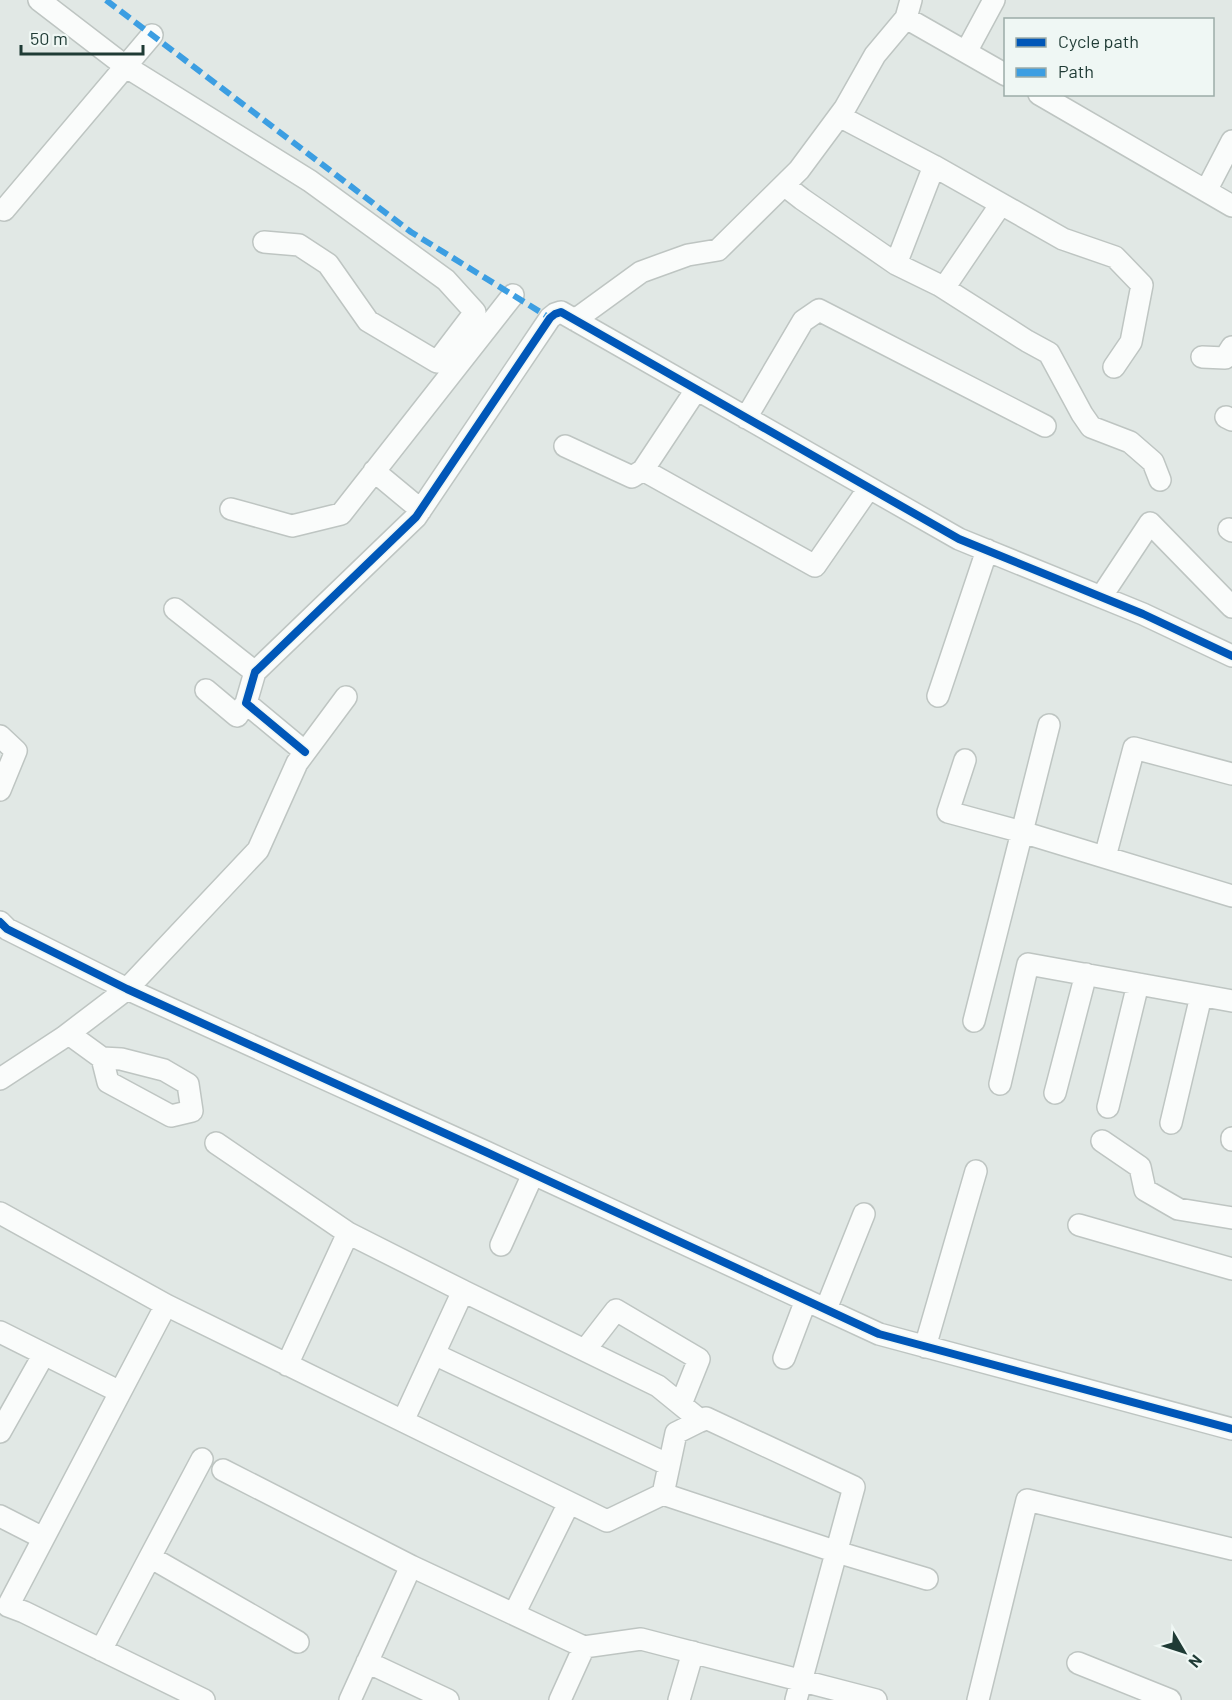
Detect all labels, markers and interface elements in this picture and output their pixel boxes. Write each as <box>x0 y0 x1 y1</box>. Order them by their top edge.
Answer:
scale bar <box>21 18 142 56</box>
legend <box>1004 18 1214 96</box>
text: 50 m <box>30 27 68 49</box>
text: Cycle path <box>1058 30 1139 52</box>
text: Path <box>1058 60 1094 82</box>
north arrow <box>1154 1622 1214 1682</box>
text: N <box>1185 1652 1207 1672</box>

